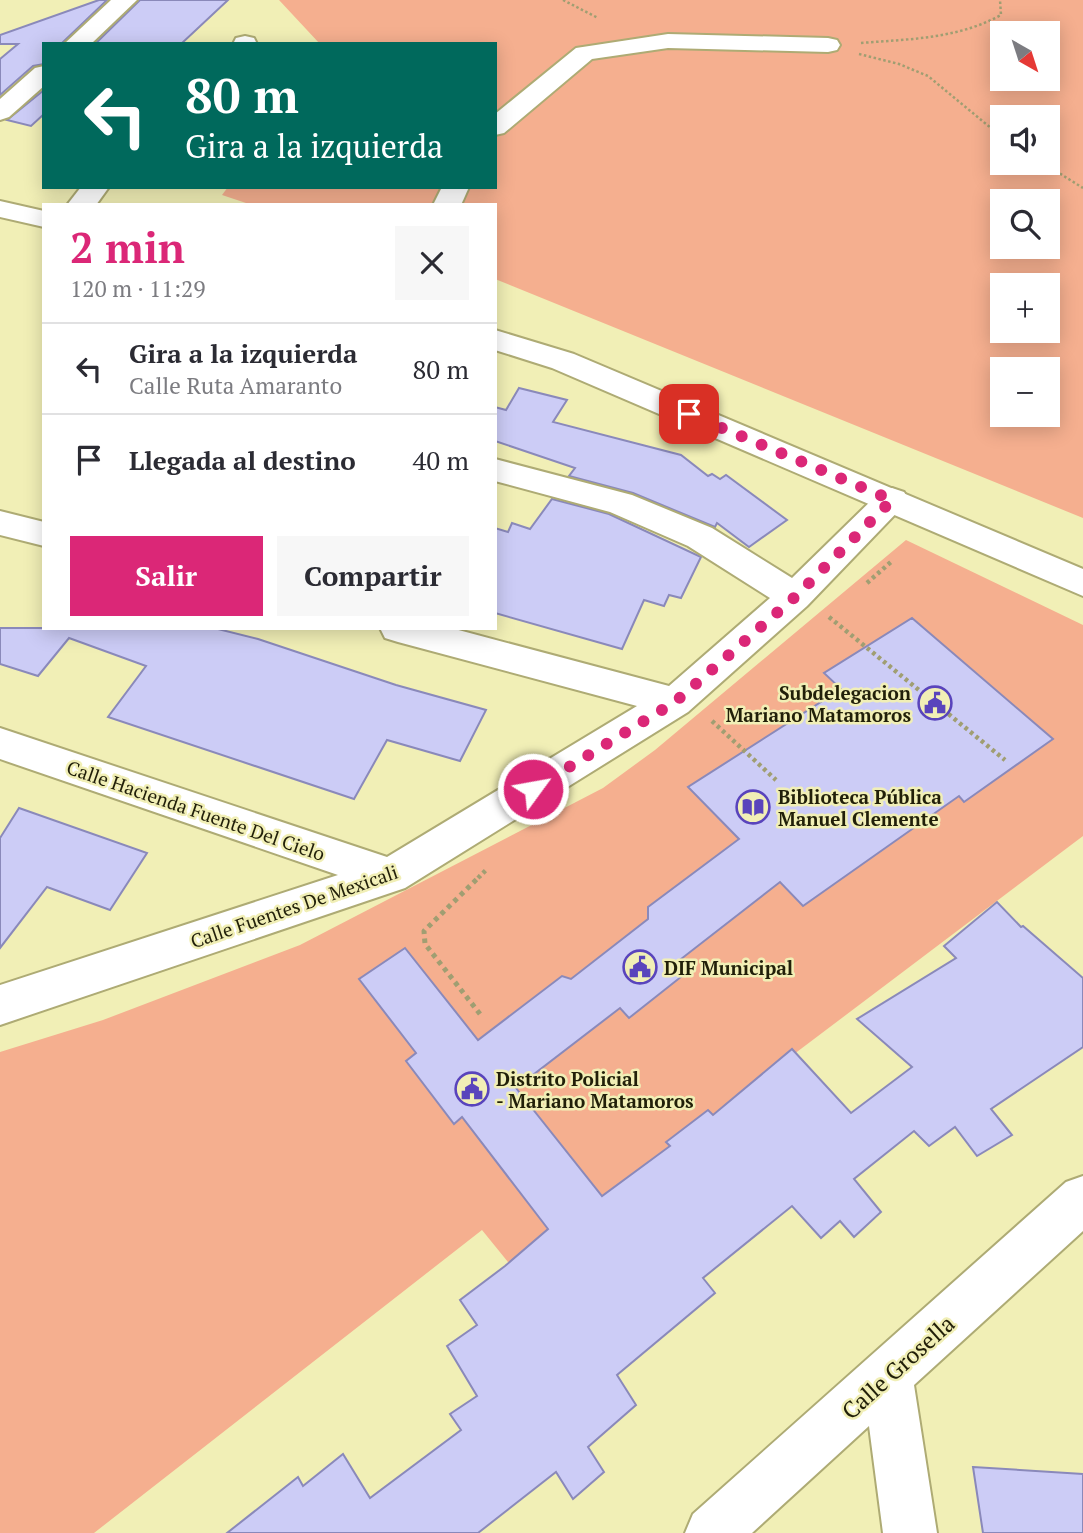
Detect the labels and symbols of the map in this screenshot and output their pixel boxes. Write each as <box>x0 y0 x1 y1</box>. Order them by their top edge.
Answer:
north arrow <box>990 21 1060 91</box>
pin <box>659 384 719 444</box>
place label: Subdelegacion Mariano Matamoros <box>726 680 912 727</box>
public building icon: Subdelegacion Mariano Matamoros <box>916 684 954 722</box>
position arrow <box>496 752 570 826</box>
street label: Calle Hacienda Fuente Del Cielo <box>64 754 328 866</box>
place label: Biblioteca Pública Manuel Clemente <box>778 784 942 831</box>
library icon: Biblioteca Pública Manuel Clemente <box>734 788 772 826</box>
street label: Calle Fuentes De Mexicali <box>187 859 401 953</box>
public building icon: DIF Municipal <box>621 948 659 986</box>
place label: DIF Municipal <box>664 955 793 980</box>
place label: Distrito Policial - Mariano Matamoros <box>496 1066 694 1113</box>
public building icon: Distrito Policial - Mariano Matamoros <box>453 1070 491 1108</box>
street label: Calle Grosella <box>835 1308 961 1426</box>

